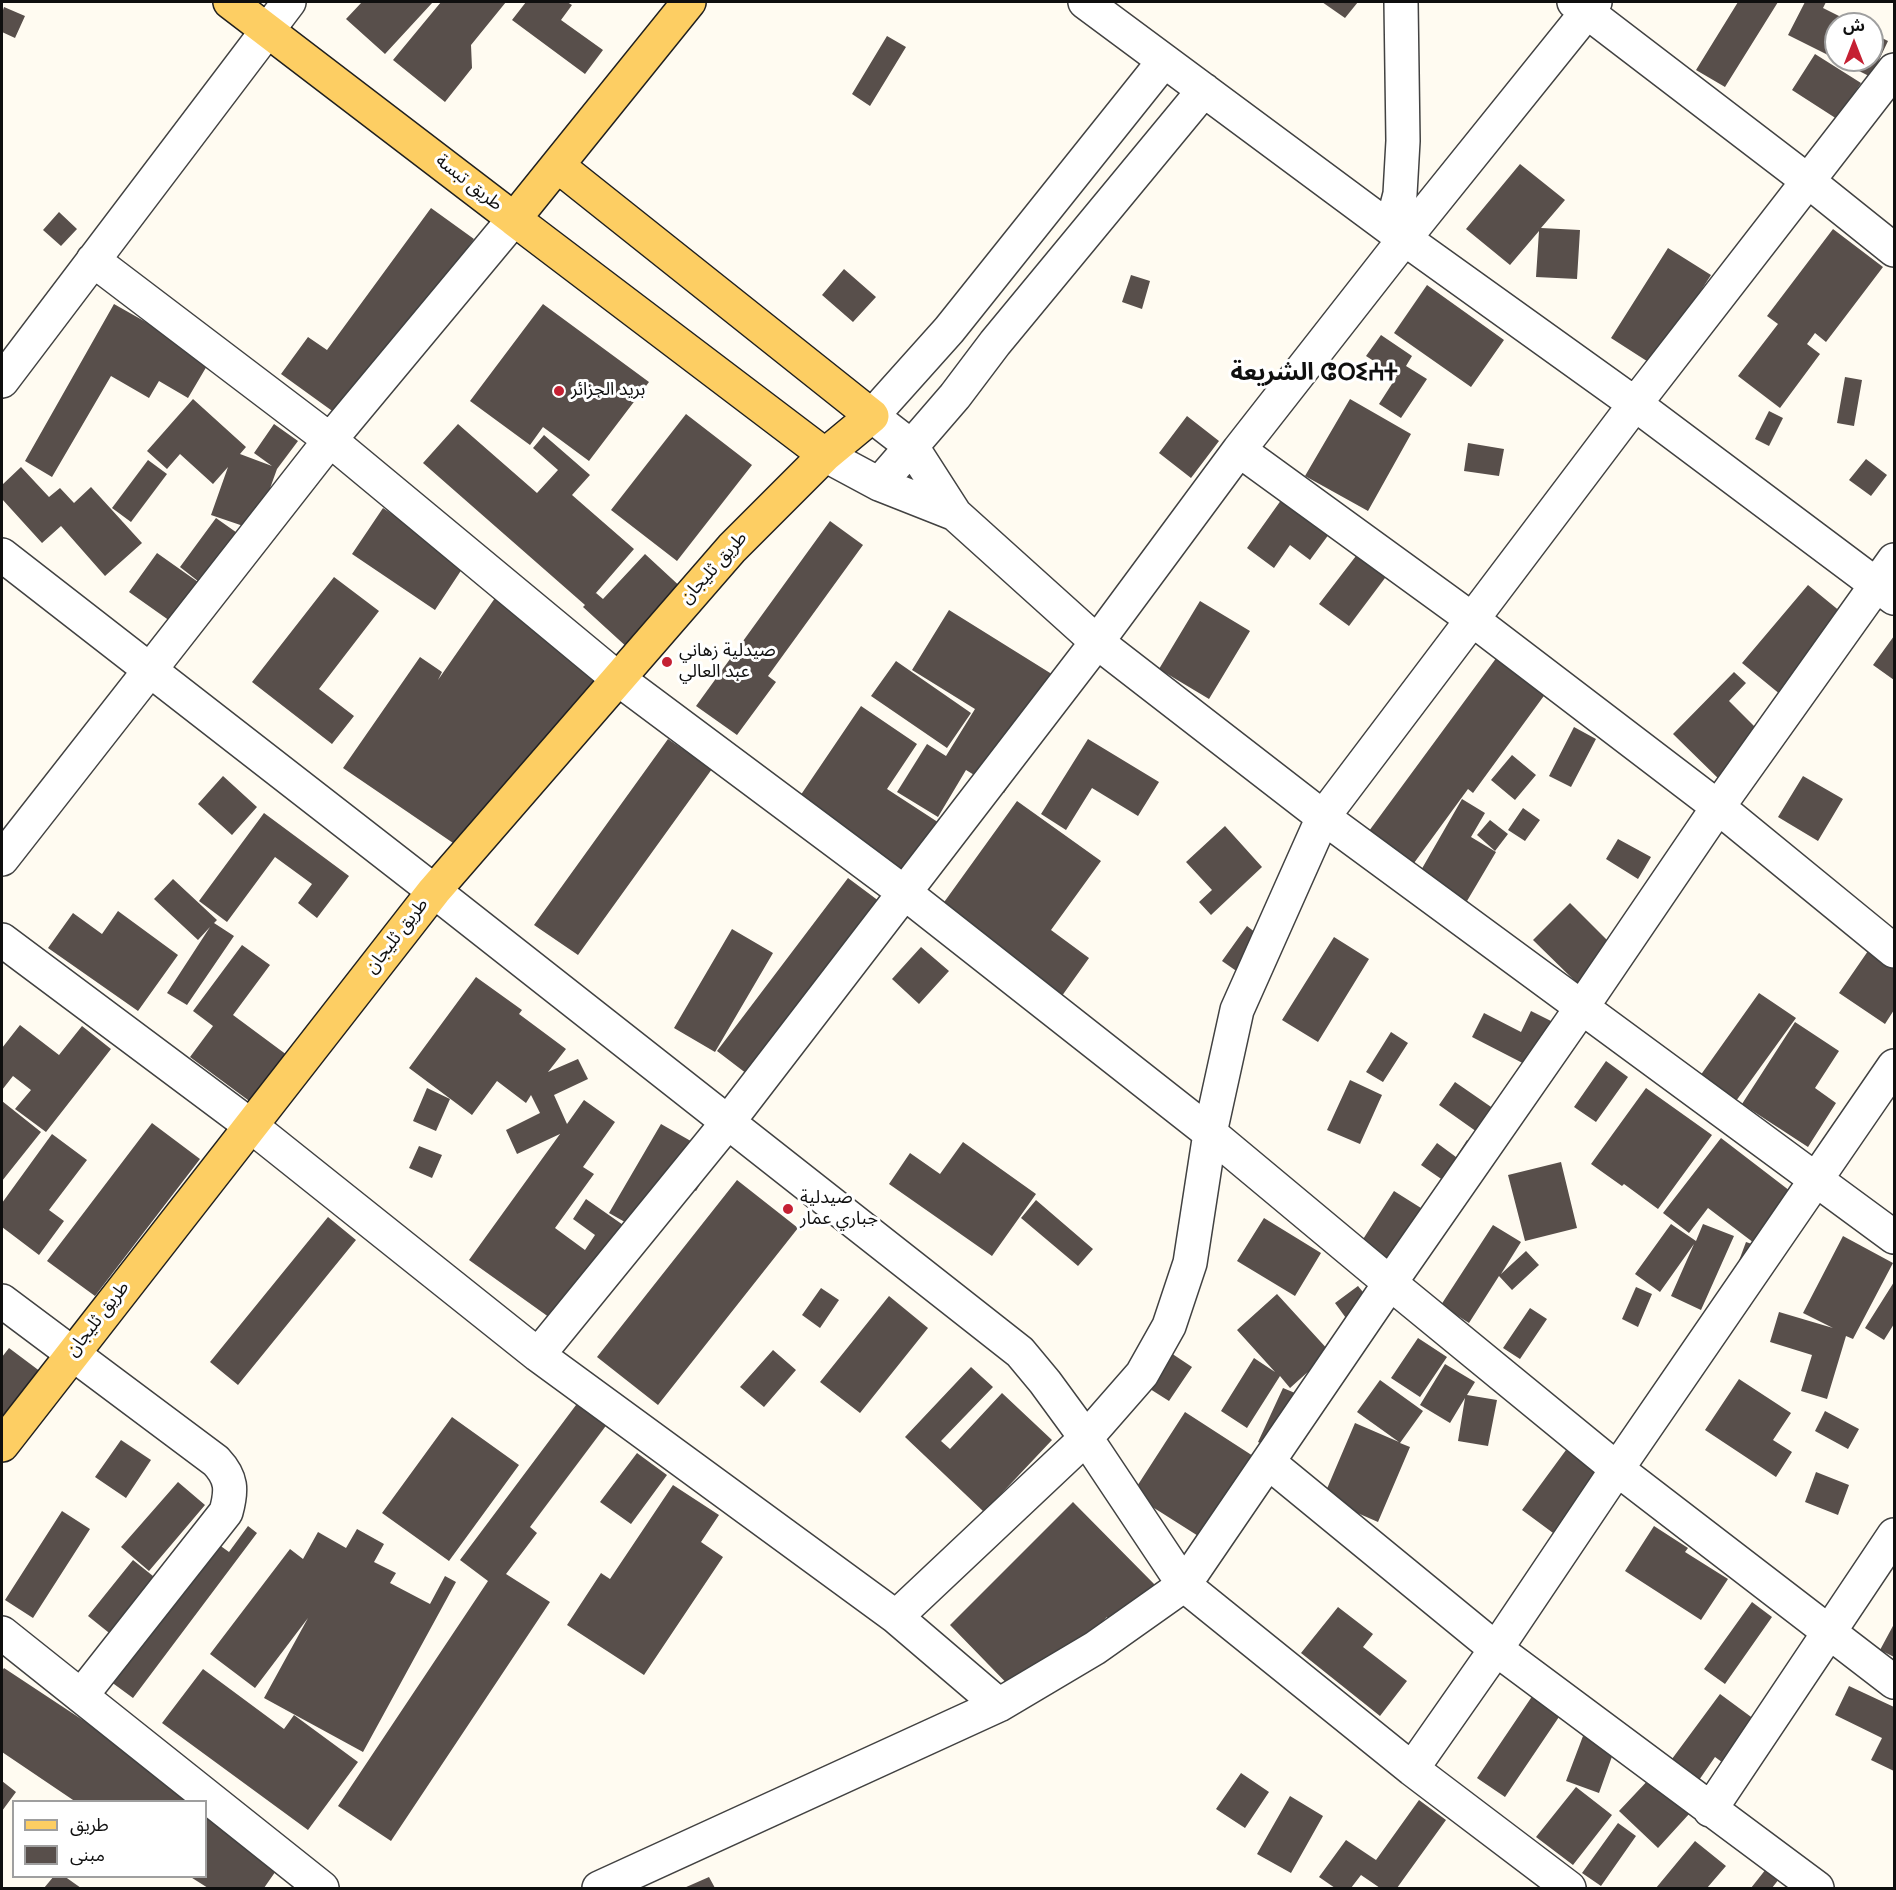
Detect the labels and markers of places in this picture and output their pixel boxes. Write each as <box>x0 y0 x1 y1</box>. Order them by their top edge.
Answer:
place label: بريد الجزائر <box>571 380 645 402</box>
marker: بريد الجزائر <box>552 384 566 398</box>
place label: صيدلية زهاني عبد العالي <box>679 641 776 684</box>
marker: صيدلية زهاني عبد العالي <box>660 655 674 669</box>
place label: صيدلية جباري عمار <box>800 1188 878 1230</box>
marker: صيدلية جباري عمار <box>781 1202 795 1216</box>

